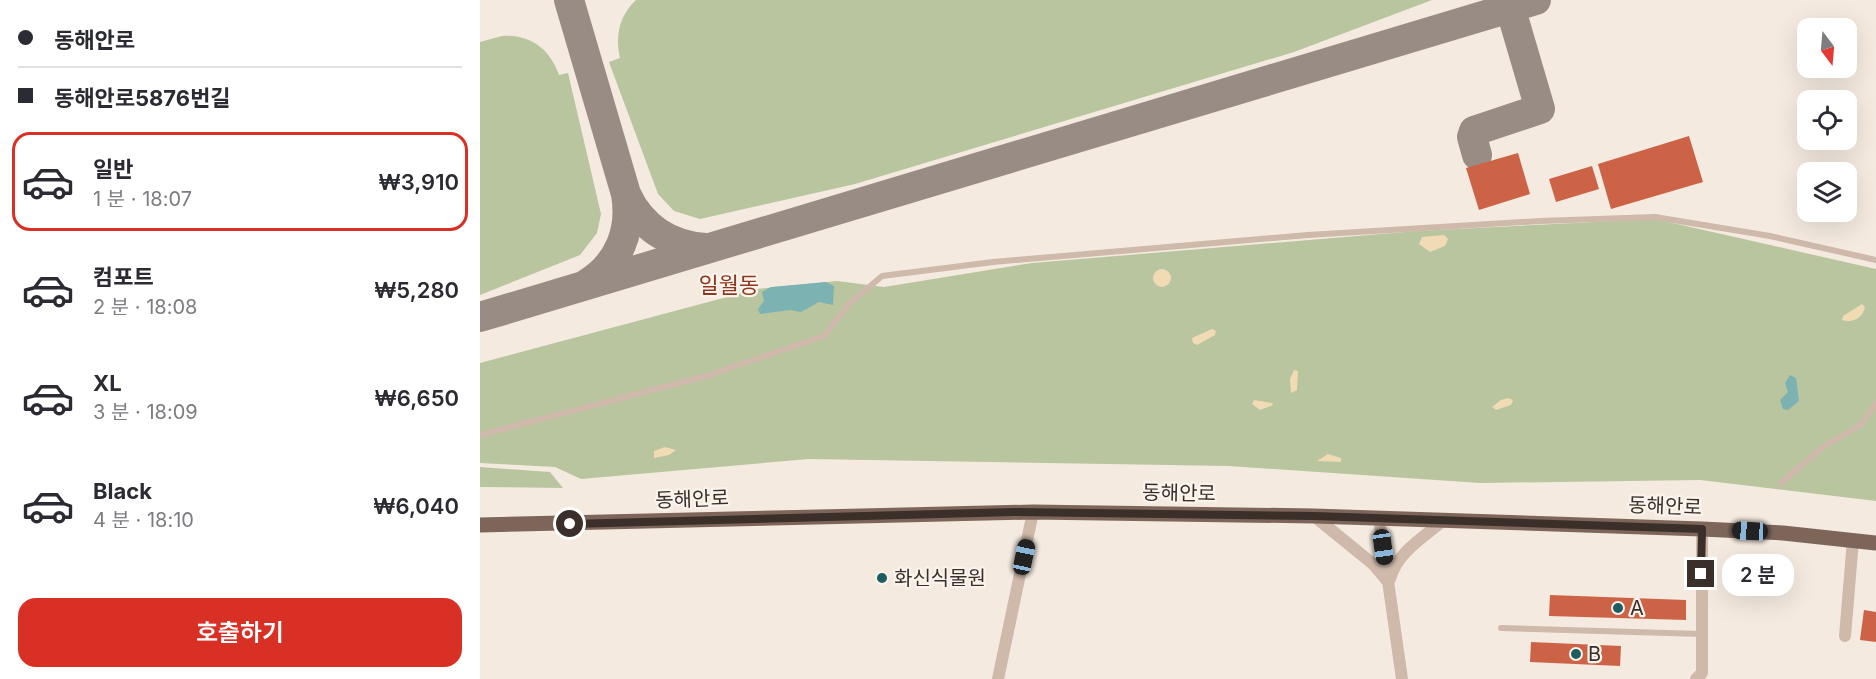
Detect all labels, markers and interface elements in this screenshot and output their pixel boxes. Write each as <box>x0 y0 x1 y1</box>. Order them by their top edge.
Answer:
north arrow <box>1797 18 1857 78</box>
map controls <box>1797 18 1857 222</box>
text: 동해안로 <box>54 27 135 53</box>
text: 동해안로5876번길 <box>54 85 231 111</box>
button: locate <box>1797 90 1857 150</box>
icon: car <box>21 155 75 209</box>
text: 일반 <box>93 156 133 182</box>
button: layers <box>1797 162 1857 222</box>
text: ₩3,910 <box>379 169 459 195</box>
text: 1 분 · 18:07 <box>93 187 192 211</box>
icon: car <box>21 263 75 317</box>
text: 컴포트 <box>93 264 154 290</box>
district label: 일월동 <box>699 272 759 298</box>
text: ₩5,280 <box>374 277 459 303</box>
text: 2 분 · 18:08 <box>93 295 198 319</box>
text: XL <box>93 370 122 396</box>
icon: car <box>21 371 75 425</box>
text: ₩6,650 <box>375 385 459 411</box>
text: 3 분 · 18:09 <box>93 400 198 424</box>
text: Black <box>93 478 152 504</box>
icon: car <box>21 479 75 533</box>
street label: 동해안로 <box>1142 480 1216 506</box>
street label: 동해안로 <box>655 486 729 512</box>
text: ₩6,040 <box>373 493 459 519</box>
street label: 동해안로 <box>1628 493 1702 519</box>
text: 4 분 · 18:10 <box>93 508 194 532</box>
route start <box>556 510 583 537</box>
car <box>1732 521 1768 541</box>
car <box>1372 528 1394 566</box>
car <box>1011 538 1037 576</box>
callout: 2 분 <box>1722 553 1794 595</box>
route end <box>1687 560 1714 587</box>
text: 2 분 <box>1740 563 1776 587</box>
place label: 화신식물원 <box>894 566 986 590</box>
marker: 화신식물원 <box>875 571 889 585</box>
place label: A <box>1630 596 1644 620</box>
button: 호출하기 <box>18 598 462 667</box>
marker: A <box>1611 601 1625 615</box>
place label: B <box>1588 642 1601 666</box>
marker: B <box>1569 647 1583 661</box>

